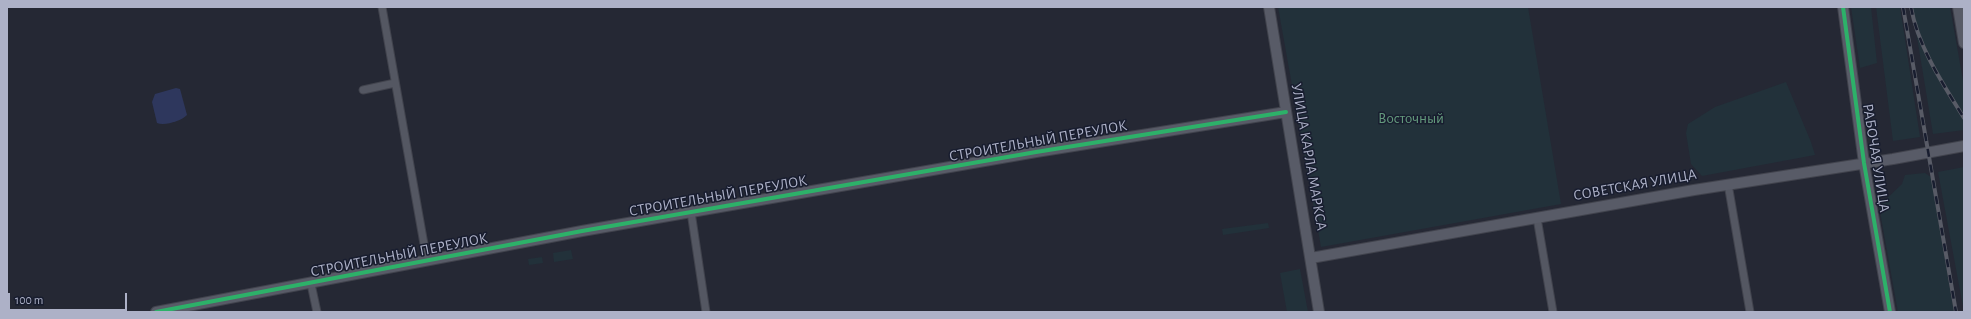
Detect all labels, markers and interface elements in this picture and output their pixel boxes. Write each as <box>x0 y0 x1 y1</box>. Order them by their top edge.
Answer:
street label: УЛИЦА КАРЛА МАРКСА <box>1287 82 1331 232</box>
street label: РАБОЧАЯ УЛИЦА <box>1859 102 1893 214</box>
park label: Восточный <box>1378 109 1444 127</box>
street label: СТРОИТЕЛЬНЫЙ ПЕРЕУЛОК <box>948 116 1128 166</box>
street label: СОВЕТСКАЯ УЛИЦА <box>1572 165 1698 205</box>
street label: СТРОИТЕЛЬНЫЙ ПЕРЕУЛОК <box>628 171 808 221</box>
street label: СТРОИТЕЛЬНЫЙ ПЕРЕУЛОК <box>309 229 489 281</box>
scale bar <box>10 285 129 311</box>
text: 100 m <box>15 294 43 306</box>

